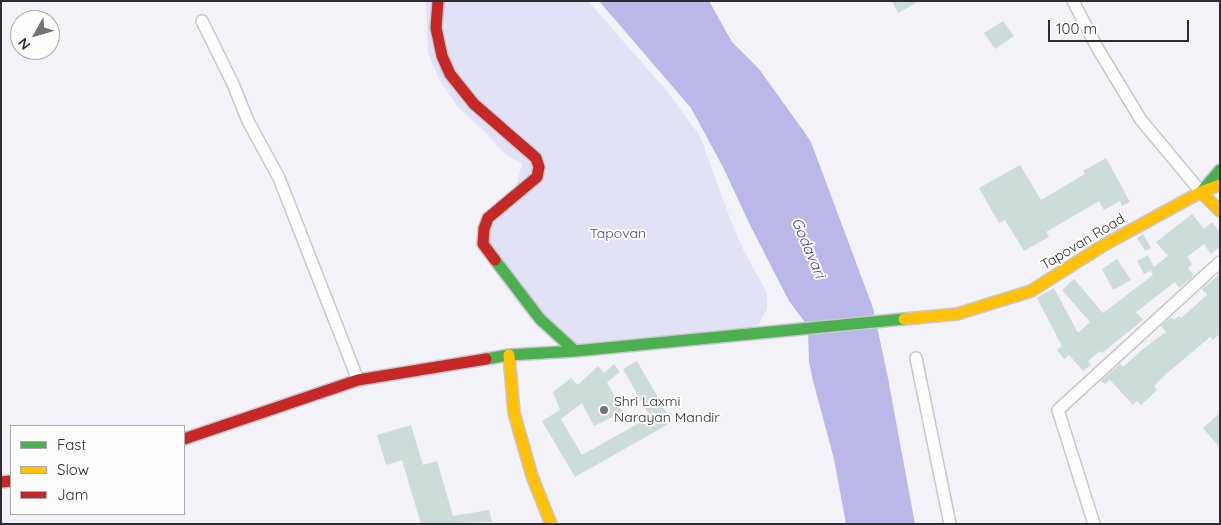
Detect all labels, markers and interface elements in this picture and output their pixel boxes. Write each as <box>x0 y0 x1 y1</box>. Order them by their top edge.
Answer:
north arrow <box>10 10 60 60</box>
scale bar <box>1051 10 1192 42</box>
text: 100 m <box>1056 19 1097 38</box>
text: N <box>14 34 34 53</box>
street label: Tapovan Road <box>1038 210 1128 274</box>
water label: Godavari <box>787 215 829 281</box>
park label: Tapovan <box>590 226 646 242</box>
place label: Shri Laxmi Narayan Mandir <box>614 394 720 427</box>
marker: Shri Laxmi Narayan Mandir <box>598 404 610 416</box>
legend <box>10 425 185 515</box>
text: Fast <box>57 435 86 454</box>
text: Slow <box>57 460 89 479</box>
text: Jam <box>57 485 88 504</box>

